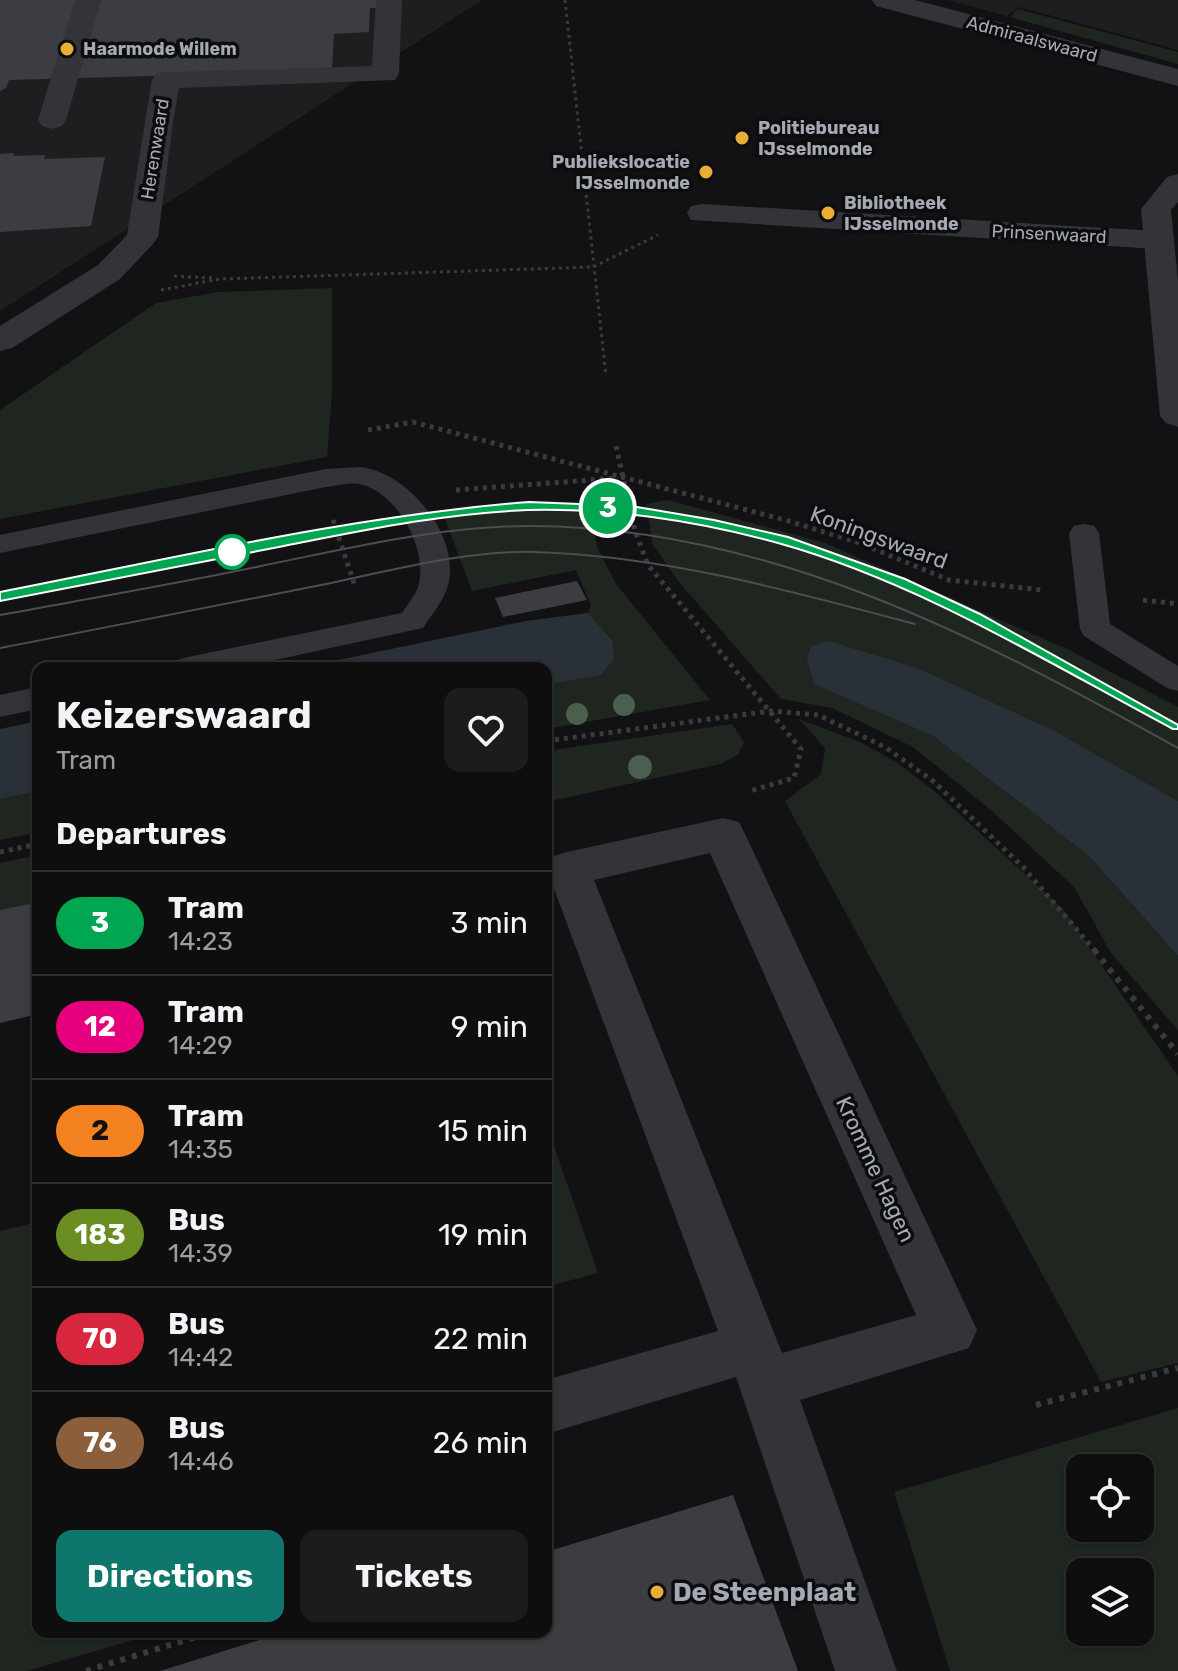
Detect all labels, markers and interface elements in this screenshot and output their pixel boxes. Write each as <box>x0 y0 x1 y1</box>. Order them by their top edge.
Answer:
street label: Admiraalswaard <box>964 11 1100 67</box>
place label: Haarmode Willem <box>83 38 237 60</box>
marker: Haarmode Willem <box>58 40 76 58</box>
street label: Herenwaard <box>136 97 174 201</box>
place label: Politiebureau IJsselmonde <box>758 117 879 160</box>
marker: Politiebureau IJsselmonde <box>733 129 751 147</box>
place label: Publiekslocatie IJsselmonde <box>552 151 690 194</box>
marker: Publiekslocatie IJsselmonde <box>697 163 715 181</box>
place label: Bibliotheek IJsselmonde <box>844 192 959 235</box>
marker: Bibliotheek IJsselmonde <box>819 204 837 222</box>
street label: Prinsenwaard <box>991 220 1107 248</box>
line badge: 3 <box>582 482 634 534</box>
text: 3 <box>599 491 617 524</box>
street label: Koningswaard <box>807 500 951 575</box>
unlabelled marker <box>215 535 249 569</box>
button: heart <box>444 688 528 772</box>
text: Keizerswaard <box>56 692 312 738</box>
text: Tram <box>56 745 116 776</box>
text: Departures <box>56 816 227 852</box>
text: Tram <box>168 890 244 926</box>
text: 3 min <box>451 905 528 941</box>
text: 3 <box>91 906 109 939</box>
text: 14:23 <box>168 926 233 957</box>
text: Tram <box>168 994 244 1030</box>
text: 9 min <box>451 1009 528 1045</box>
text: 12 <box>84 1010 116 1043</box>
text: 14:29 <box>168 1030 233 1061</box>
street label: Kromme Hagen <box>830 1092 921 1246</box>
text: Tram <box>168 1098 244 1134</box>
text: 15 min <box>438 1113 528 1149</box>
text: 2 <box>91 1114 109 1147</box>
text: 14:35 <box>168 1134 233 1165</box>
text: Bus <box>168 1202 225 1238</box>
text: 19 min <box>438 1217 528 1253</box>
text: 183 <box>74 1218 126 1251</box>
text: 14:39 <box>168 1238 233 1269</box>
text: Bus <box>168 1306 225 1342</box>
text: 22 min <box>433 1321 528 1357</box>
text: 70 <box>82 1322 118 1355</box>
text: 14:42 <box>168 1342 233 1373</box>
text: Bus <box>168 1410 225 1446</box>
text: 26 min <box>433 1425 528 1461</box>
text: 76 <box>83 1426 117 1459</box>
text: 14:46 <box>168 1446 234 1477</box>
map controls <box>1066 1454 1154 1646</box>
button: locate <box>1066 1454 1154 1542</box>
button: Directions <box>56 1530 284 1622</box>
button: Tickets <box>300 1530 528 1622</box>
button: layers <box>1066 1558 1154 1646</box>
place label: De Steenplaat <box>673 1577 856 1608</box>
marker: De Steenplaat <box>648 1583 666 1601</box>

